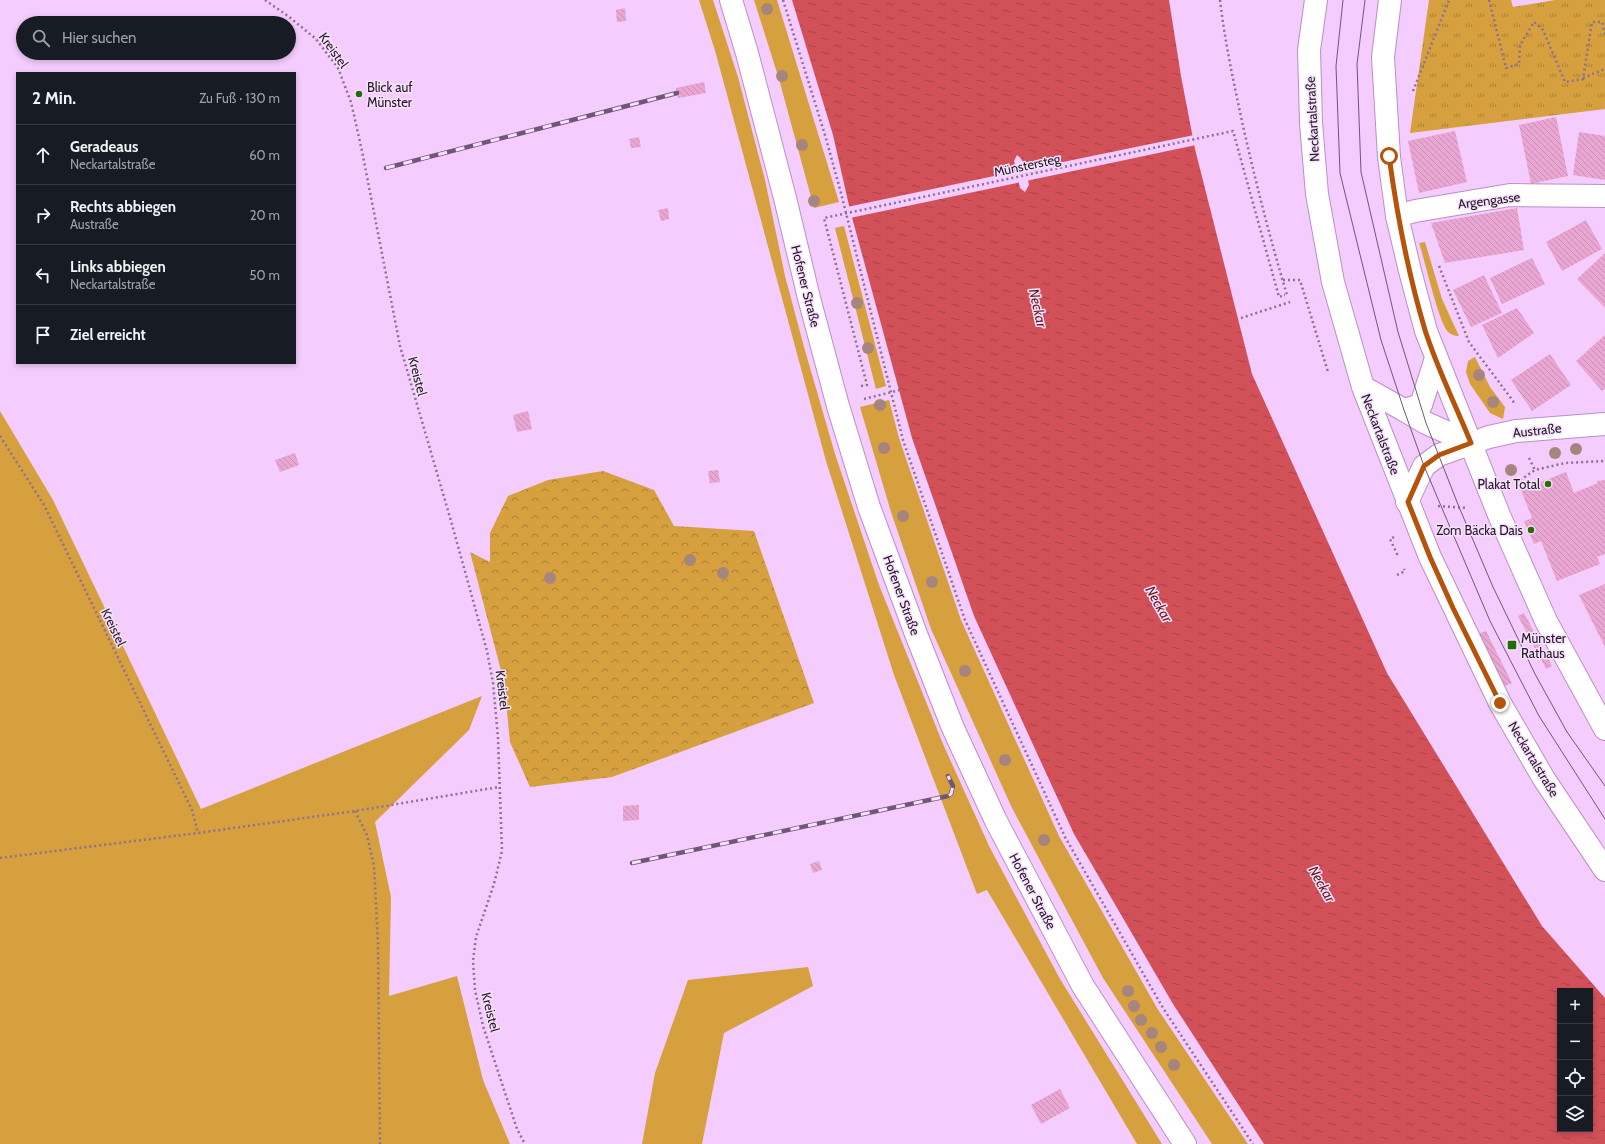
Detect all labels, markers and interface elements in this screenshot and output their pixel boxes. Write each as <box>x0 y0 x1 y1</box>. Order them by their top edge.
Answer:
search box <box>16 16 296 60</box>
icon: search <box>30 27 52 49</box>
text: Hier suchen <box>62 29 137 47</box>
street label: Kreistel <box>316 29 352 71</box>
street label: Neckartalstraße <box>1302 76 1322 162</box>
place label: Blick auf Münster <box>367 79 413 110</box>
text: 2 Min. <box>32 88 76 108</box>
marker: Blick auf Münster <box>354 89 364 99</box>
text: Zu Fuß · 130 m <box>199 90 280 106</box>
text: Geradeaus <box>70 138 138 156</box>
icon: ahead <box>32 144 54 166</box>
text: 60 m <box>249 147 280 163</box>
route start <box>1380 147 1398 165</box>
street label: Münstersteg <box>992 150 1062 180</box>
text: Neckartalstraße <box>70 156 155 172</box>
street label: Argengasse <box>1457 188 1521 212</box>
text: Rechts abbiegen <box>70 198 176 216</box>
icon: right <box>32 204 54 226</box>
text: 20 m <box>250 207 280 223</box>
text: Austraße <box>70 216 119 232</box>
street label: Hofener Straße <box>788 243 824 329</box>
text: Links abbiegen <box>70 258 166 276</box>
icon: left <box>32 264 54 286</box>
text: 50 m <box>250 267 280 283</box>
text: Neckartalstraße <box>70 276 155 292</box>
water label: Neckar <box>1025 287 1051 330</box>
icon: arrive <box>32 324 54 346</box>
text: Ziel erreicht <box>70 326 146 344</box>
street label: Kreistel <box>405 355 431 397</box>
street label: Neckartalstraße <box>1358 391 1404 477</box>
street label: Austraße <box>1512 419 1562 441</box>
place label: Plakat Total <box>1477 476 1540 492</box>
marker: Plakat Total <box>1543 479 1553 489</box>
place label: Zom Bäcka Dais <box>1436 522 1524 538</box>
marker: Zom Bäcka Dais <box>1526 525 1536 535</box>
street label: Hofener Straße <box>880 553 924 638</box>
water label: Neckar <box>1141 583 1177 626</box>
street label: Kreistel <box>98 605 130 649</box>
place label: Münster Rathaus <box>1521 630 1567 661</box>
marker: Münster Rathaus <box>1506 639 1518 651</box>
street label: Kreistel <box>493 669 513 711</box>
route end <box>1491 694 1509 712</box>
street label: Neckartalstraße <box>1505 718 1563 800</box>
street label: Hofener Straße <box>1006 850 1060 932</box>
water label: Neckar <box>1304 863 1340 906</box>
map controls <box>1557 988 1593 1132</box>
button: + <box>1557 988 1593 1024</box>
street label: Kreistel <box>478 991 504 1033</box>
button: − <box>1557 1024 1593 1060</box>
button: locate <box>1557 1060 1593 1096</box>
button: layers <box>1557 1096 1593 1132</box>

